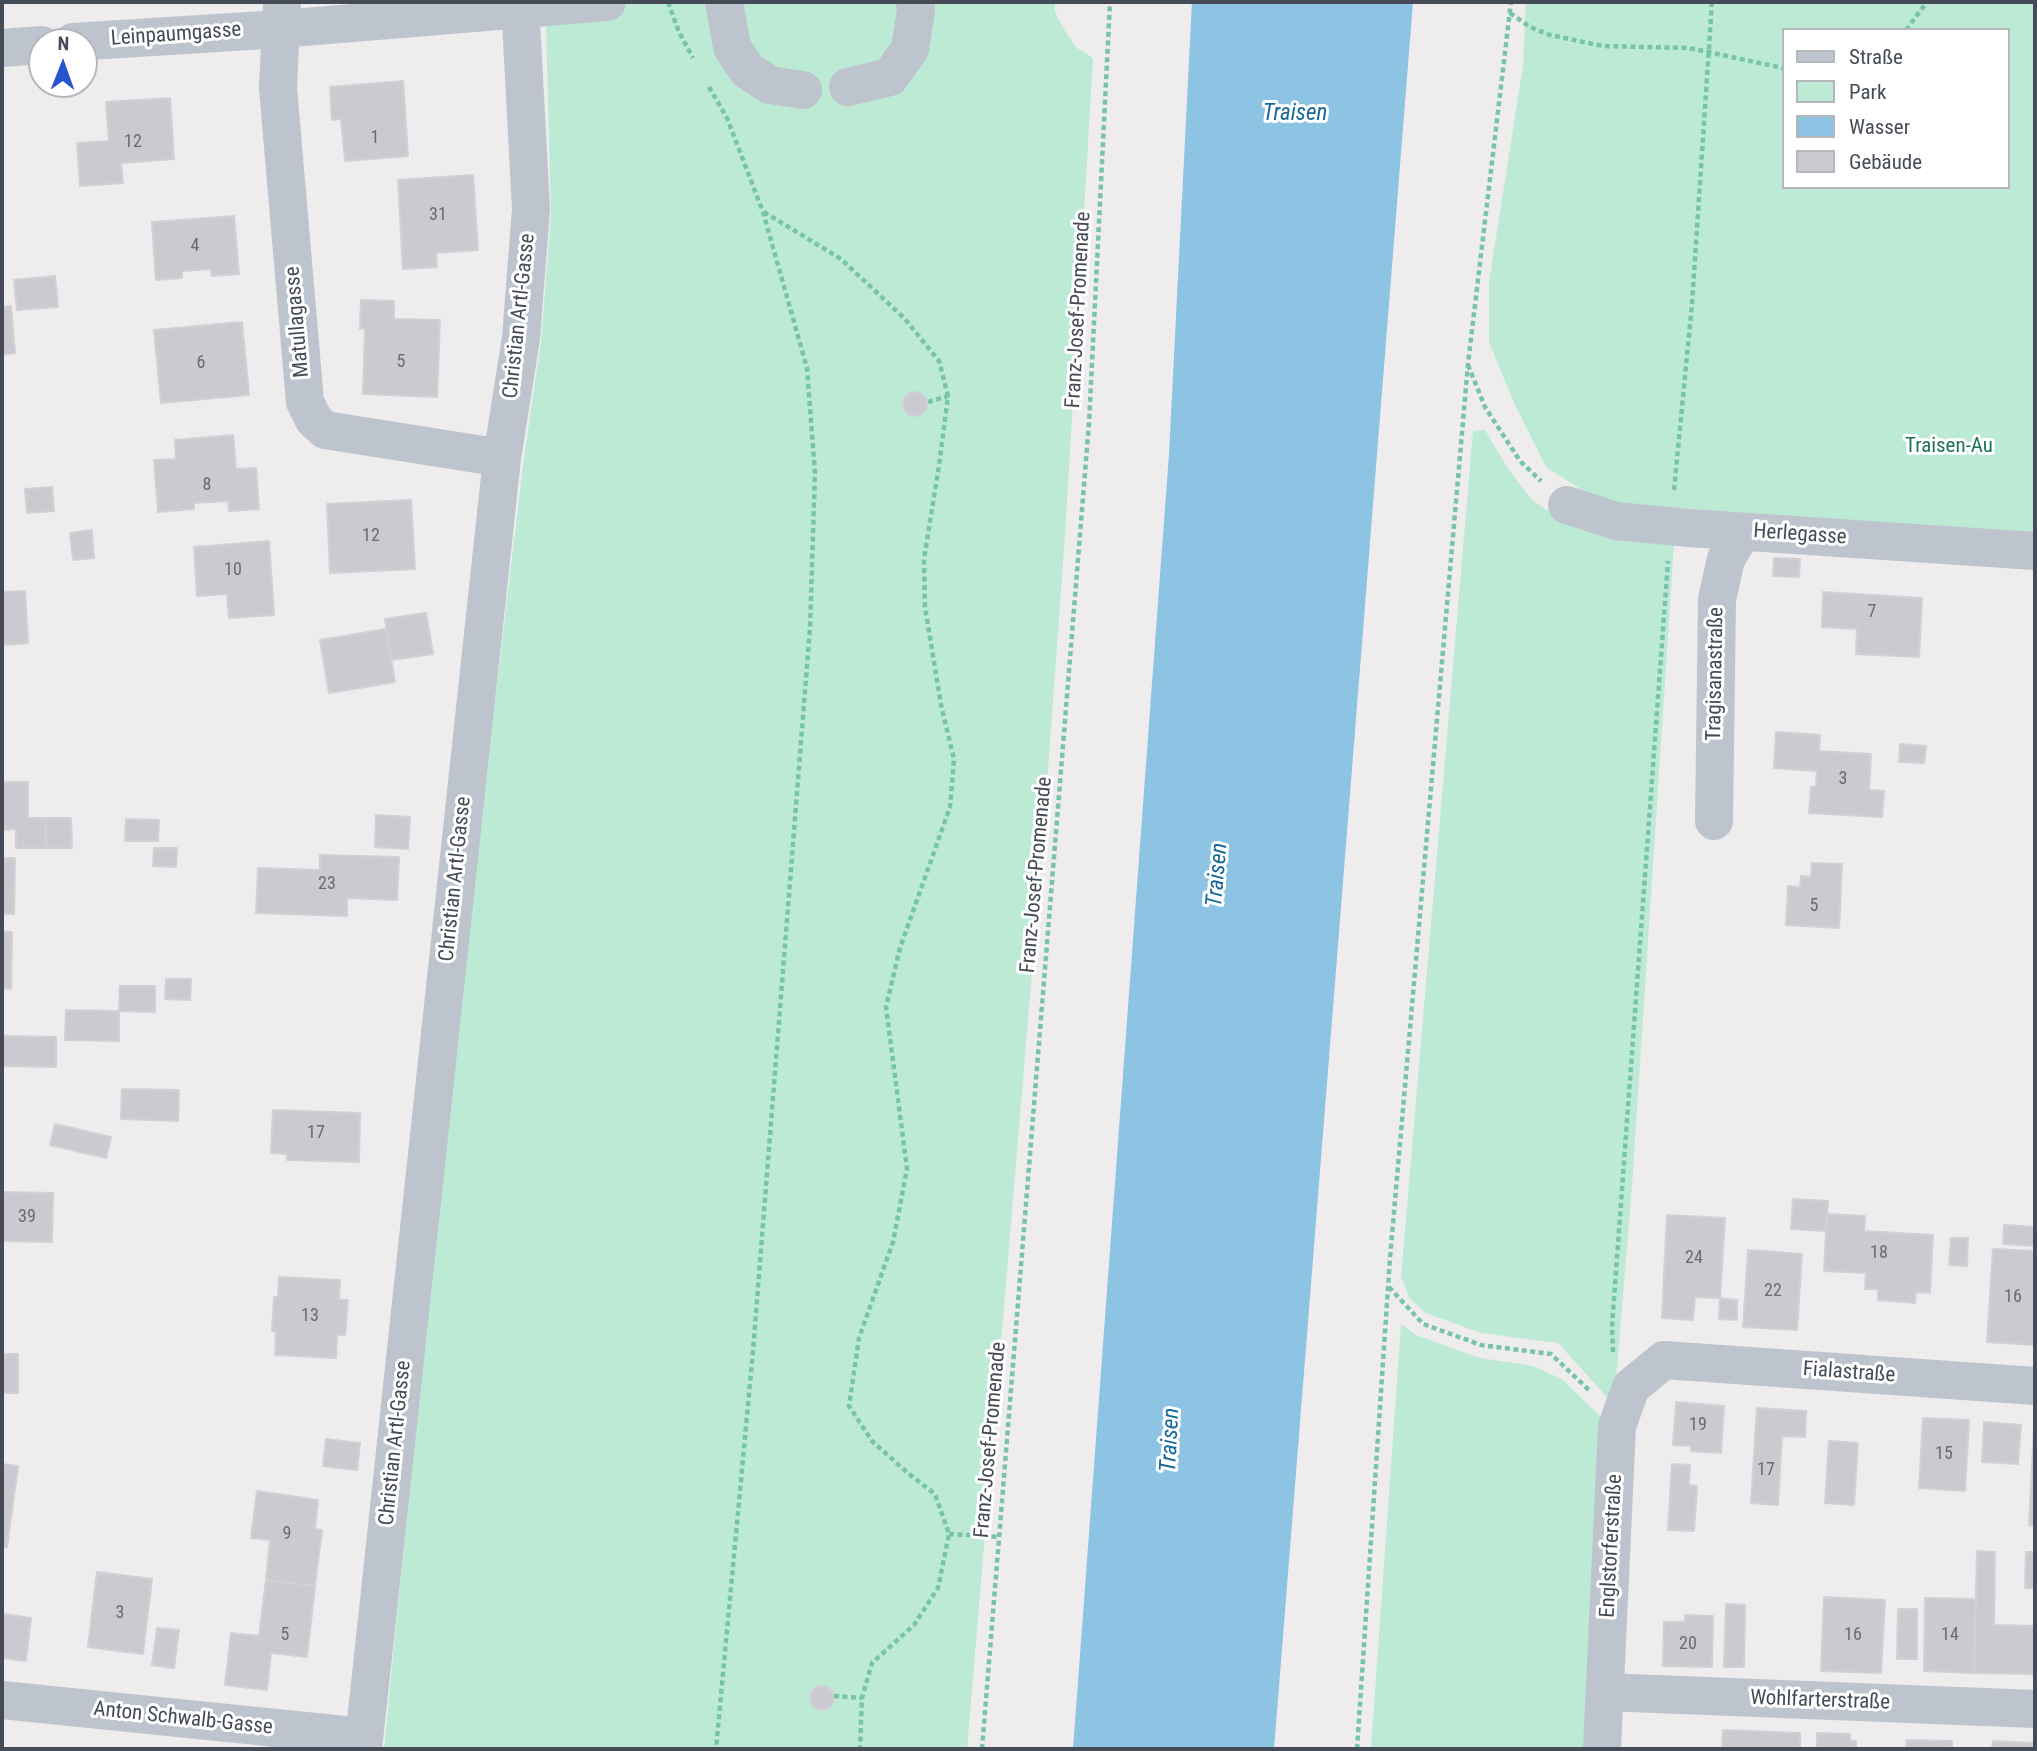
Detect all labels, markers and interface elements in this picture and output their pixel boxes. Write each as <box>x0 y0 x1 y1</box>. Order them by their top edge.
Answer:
street label: Leinpaumgasse <box>110 18 242 52</box>
north arrow <box>28 28 98 98</box>
legend <box>1782 28 2009 189</box>
text: N <box>57 32 69 55</box>
text: Straße <box>1849 45 1903 69</box>
text: Park <box>1849 80 1886 104</box>
water label: Traisen <box>1263 100 1327 128</box>
text: Wasser <box>1849 115 1910 139</box>
house number: 1 <box>371 127 379 149</box>
house number: 12 <box>124 131 142 153</box>
text: Gebäude <box>1849 150 1922 174</box>
house number: 31 <box>429 204 447 226</box>
street label: Franz-Josef-Promenade <box>1061 211 1097 409</box>
street label: Christian Artl-Gasse <box>499 232 541 400</box>
house number: 4 <box>191 235 199 257</box>
street label: Matullagasse <box>281 265 315 379</box>
house number: 5 <box>397 351 405 373</box>
house number: 6 <box>197 352 205 374</box>
park label: Traisen-Au <box>1905 434 1993 460</box>
house number: 8 <box>203 474 211 496</box>
street label: Herlegasse <box>1753 519 1847 551</box>
house number: 12 <box>362 525 380 547</box>
house number: 10 <box>224 559 242 581</box>
house number: 7 <box>1868 601 1876 623</box>
street label: Tragisanastraße <box>1702 607 1730 741</box>
house number: 3 <box>1839 768 1847 790</box>
street label: Franz-Josef-Promenade <box>1016 776 1058 974</box>
street label: Christian Artl-Gasse <box>435 795 477 963</box>
water label: Traisen <box>1201 842 1235 908</box>
house number: 23 <box>318 873 336 895</box>
house number: 5 <box>1810 895 1818 917</box>
house number: 17 <box>307 1122 325 1144</box>
house number: 39 <box>18 1206 36 1228</box>
house number: 18 <box>1870 1242 1888 1264</box>
house number: 24 <box>1685 1247 1703 1269</box>
house number: 22 <box>1764 1280 1782 1302</box>
house number: 16 <box>2004 1286 2022 1308</box>
house number: 13 <box>301 1305 319 1327</box>
street label: Franz-Josef-Promenade <box>970 1341 1012 1539</box>
street label: Fialastraße <box>1802 1357 1896 1389</box>
street label: Christian Artl-Gasse <box>375 1359 417 1527</box>
water label: Traisen <box>1156 1407 1186 1473</box>
house number: 19 <box>1689 1414 1707 1436</box>
house number: 15 <box>1935 1443 1953 1465</box>
house number: 17 <box>1757 1459 1775 1481</box>
street label: Englstorferstraße <box>1596 1474 1628 1618</box>
house number: 9 <box>283 1523 291 1545</box>
house number: 3 <box>116 1602 124 1624</box>
house number: 5 <box>281 1624 289 1646</box>
house number: 16 <box>1844 1624 1862 1646</box>
house number: 14 <box>1941 1624 1959 1646</box>
house number: 20 <box>1679 1633 1697 1655</box>
street label: Wohlfarterstraße <box>1750 1686 1890 1716</box>
street label: Anton Schwalb-Gasse <box>92 1697 274 1741</box>

